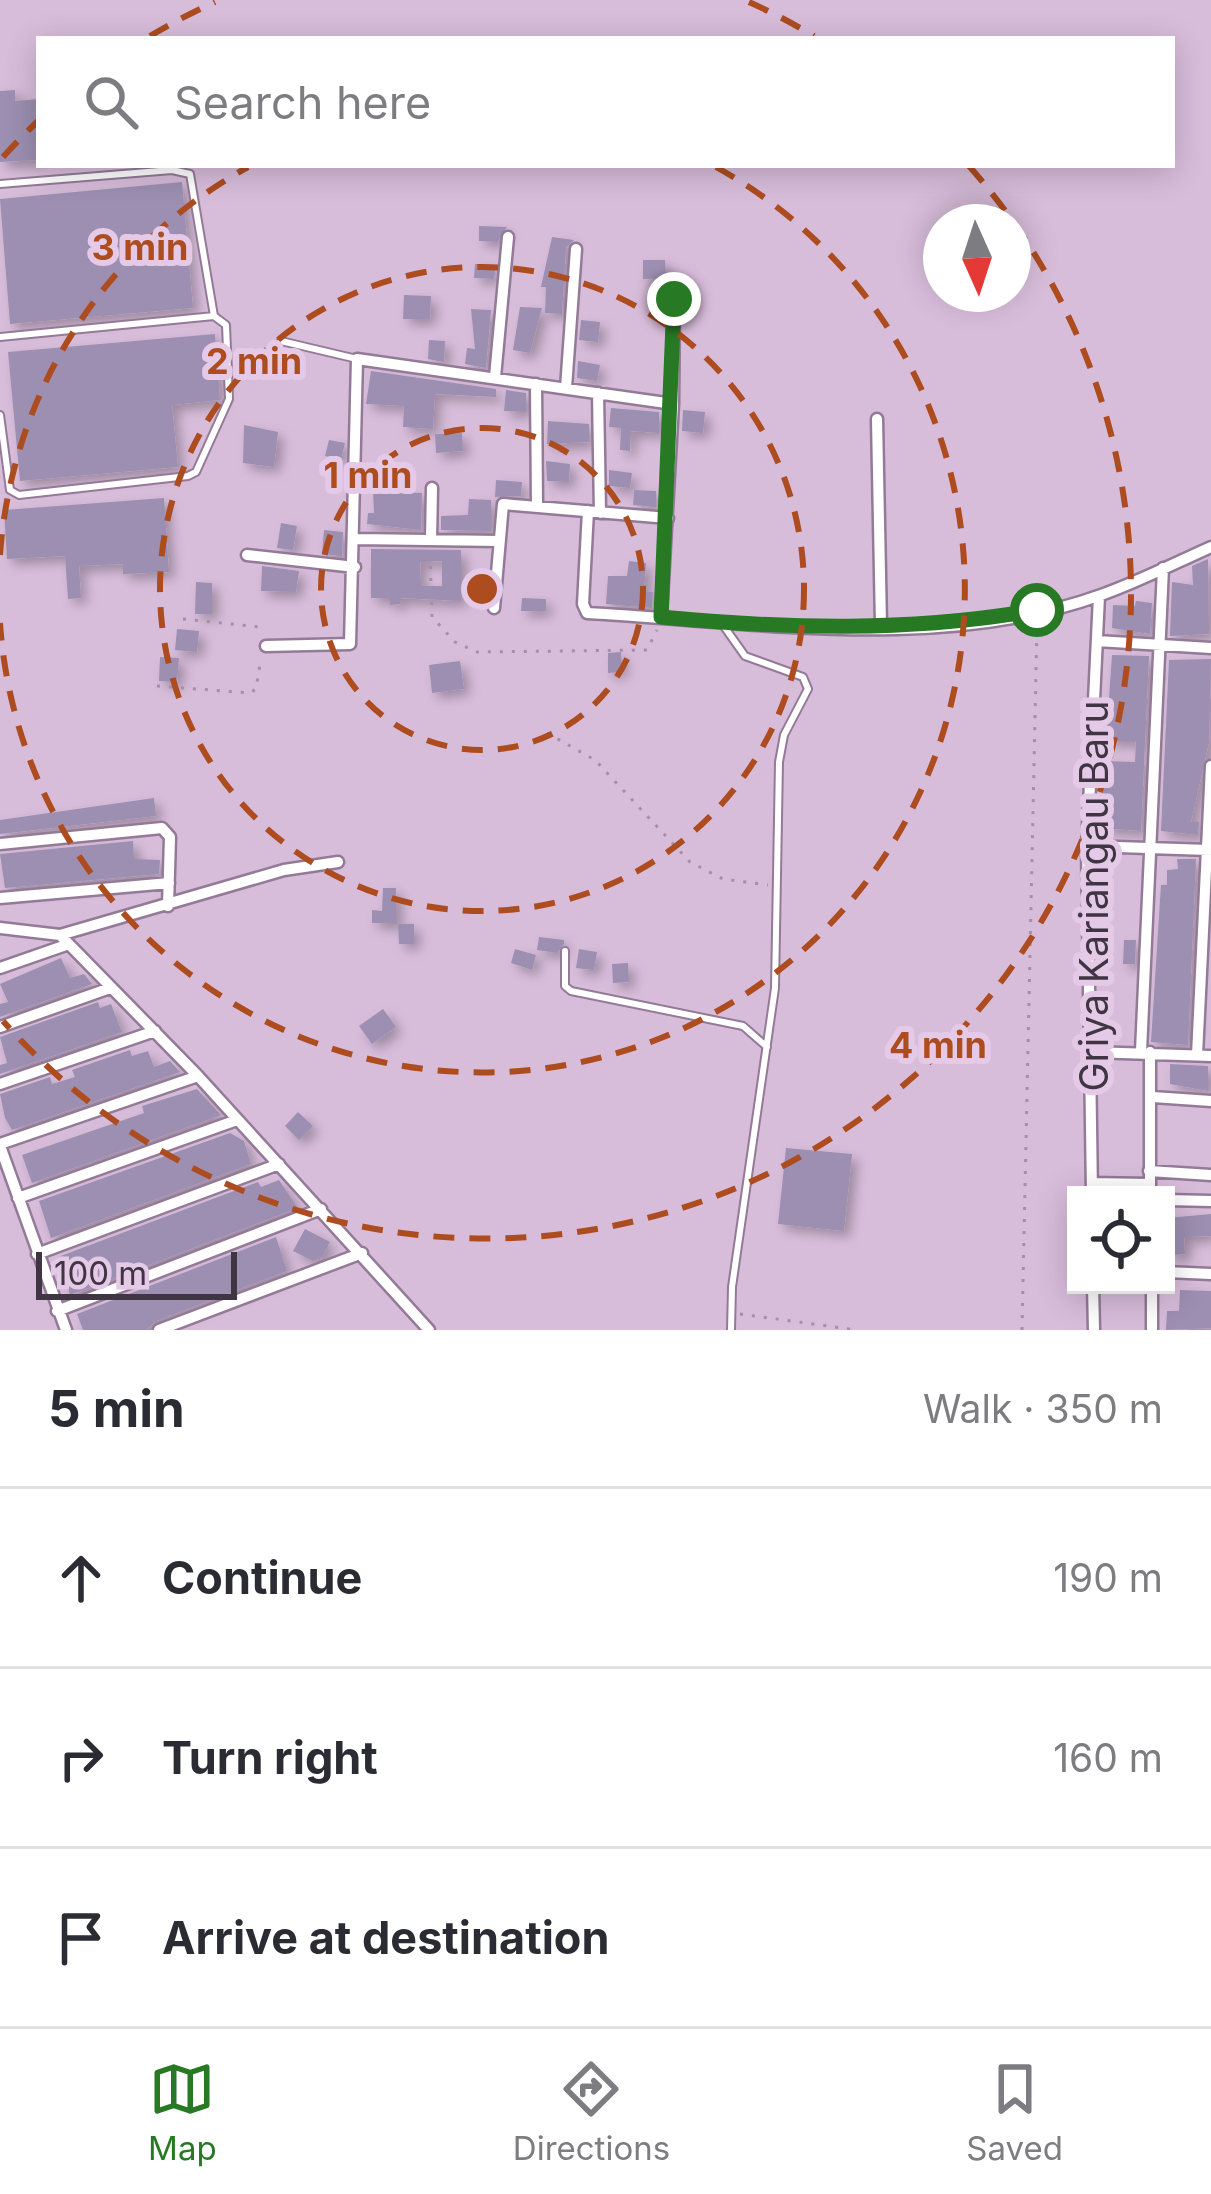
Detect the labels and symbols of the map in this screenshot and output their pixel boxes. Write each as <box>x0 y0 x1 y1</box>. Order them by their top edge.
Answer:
north arrow <box>923 204 1031 312</box>
text: 3 min <box>92 225 188 269</box>
route end <box>647 272 701 326</box>
text: 2 min <box>206 339 302 383</box>
text: 1 min <box>323 453 413 497</box>
centre of rings <box>461 568 503 610</box>
route start <box>1010 583 1064 637</box>
street label: Griya Kariangau Baru <box>1070 700 1117 1092</box>
text: 4 min <box>889 1023 987 1067</box>
scale bar <box>36 1246 237 1299</box>

